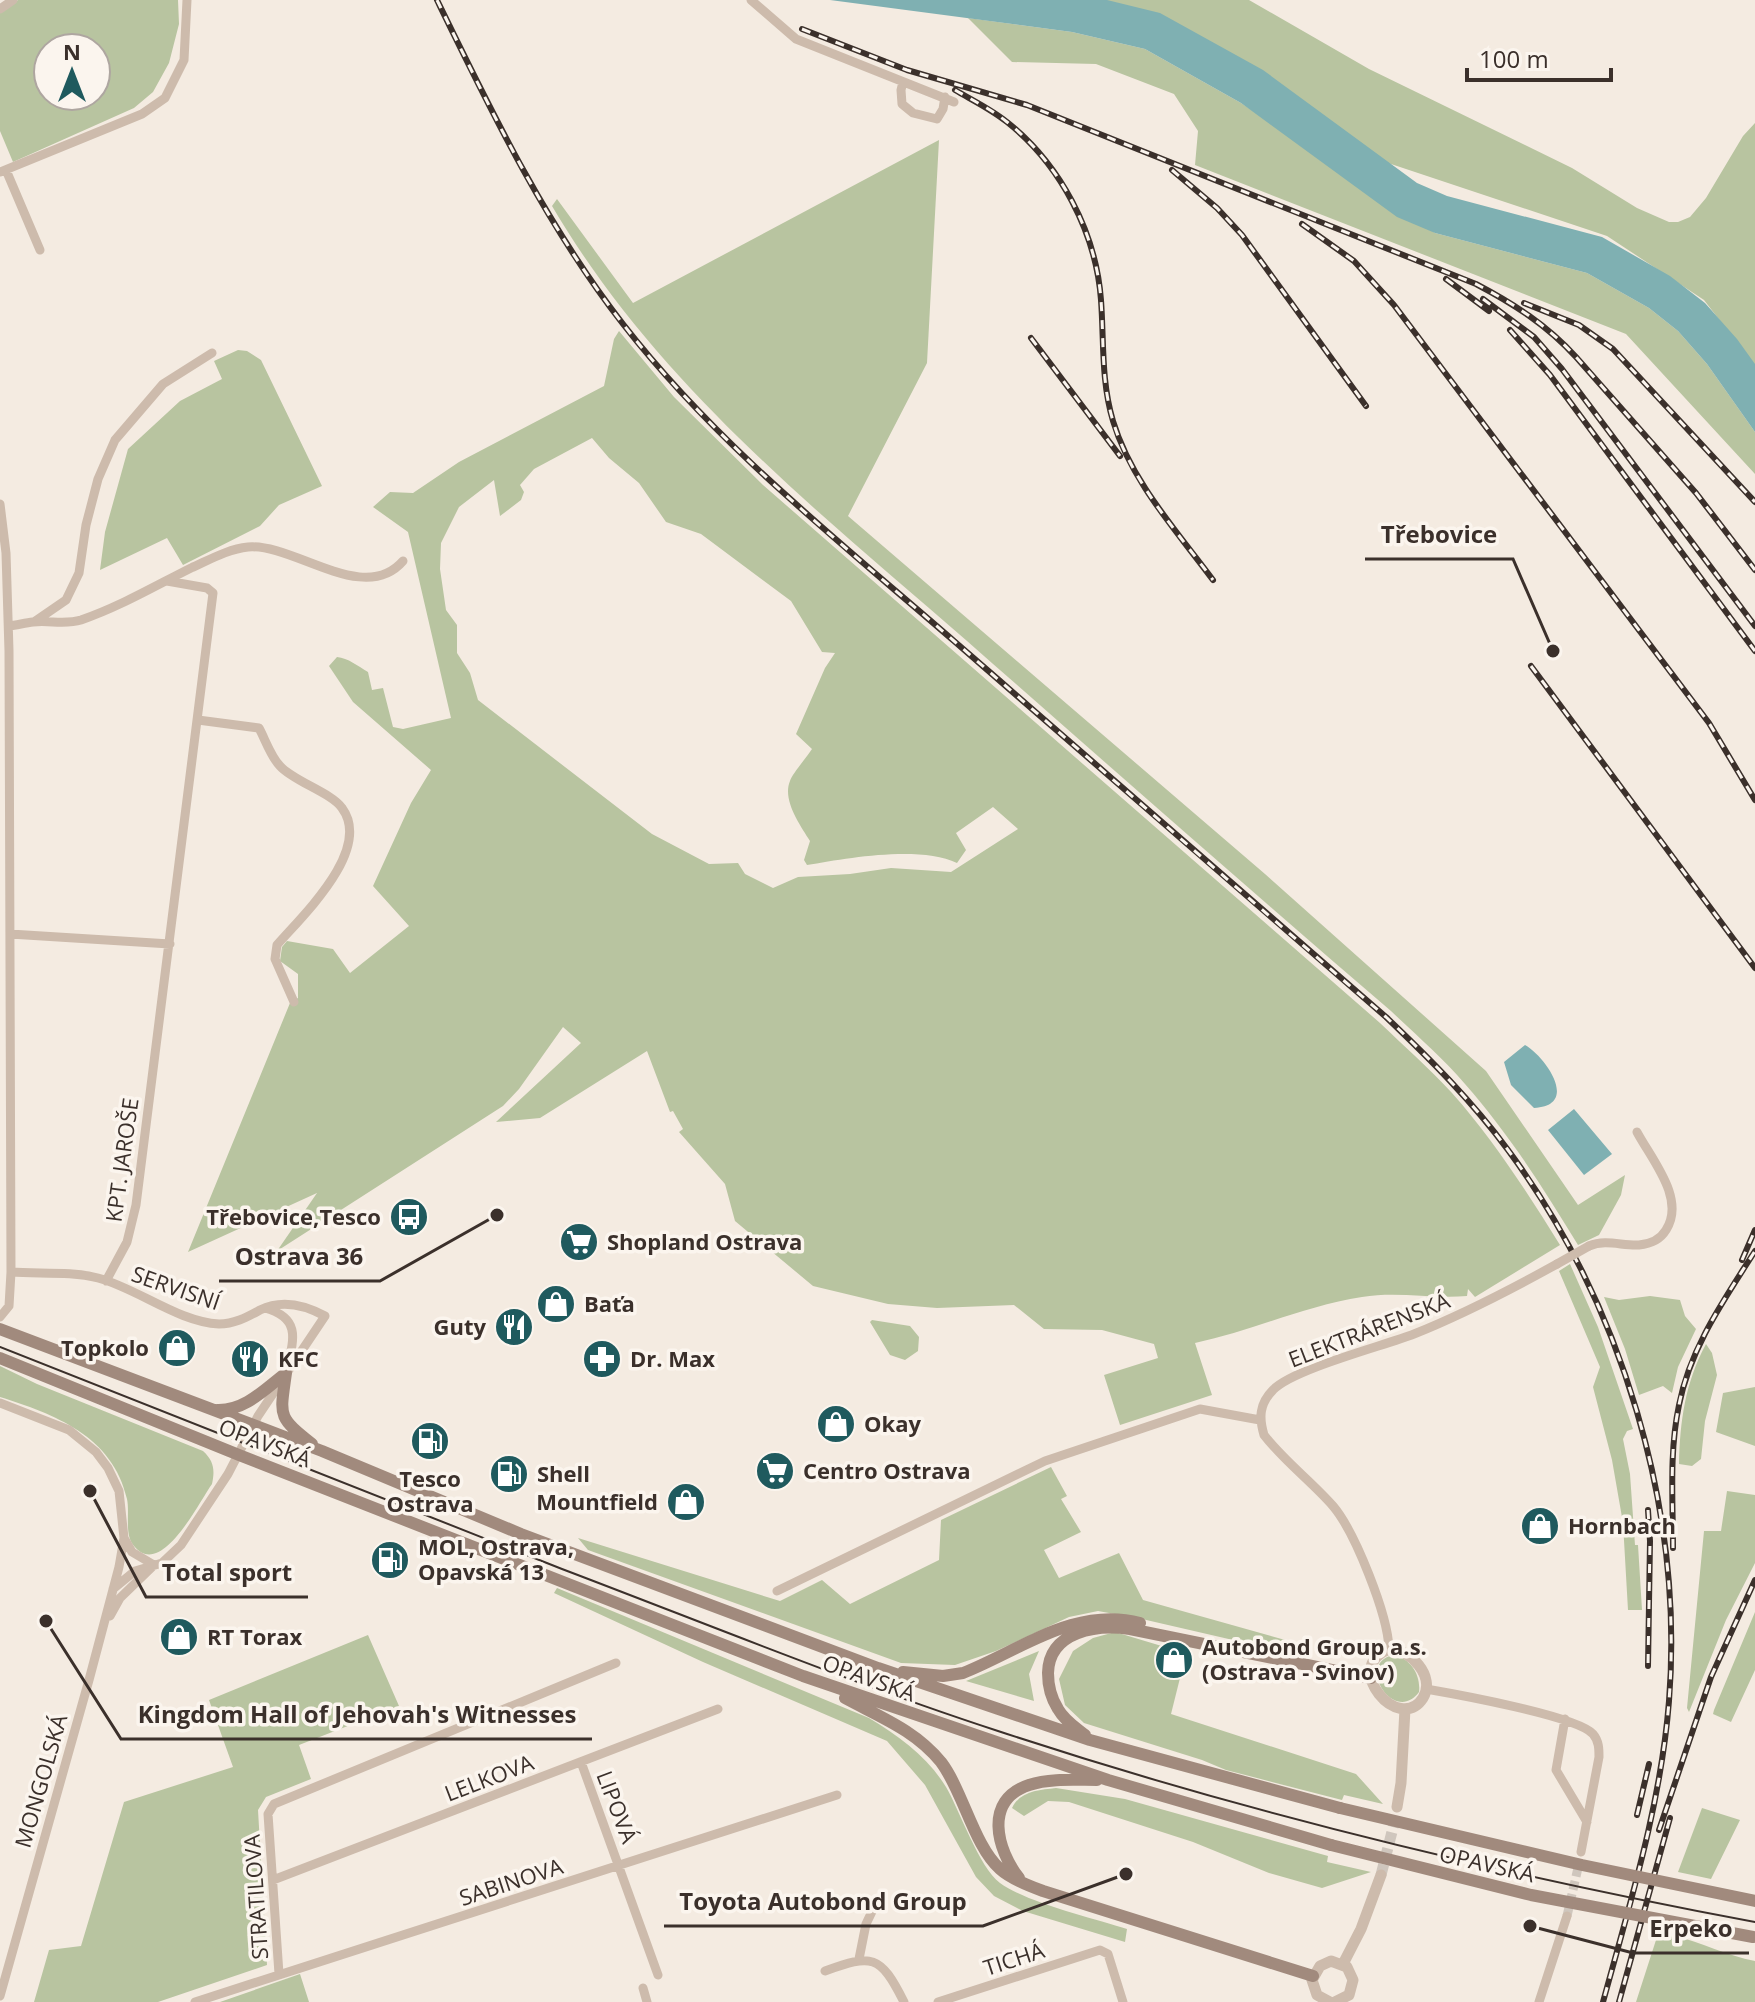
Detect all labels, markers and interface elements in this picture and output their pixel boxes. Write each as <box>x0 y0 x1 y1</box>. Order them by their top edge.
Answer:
north arrow <box>32 32 112 112</box>
scale bar <box>1467 32 1611 82</box>
text: N <box>63 36 81 66</box>
text: 100 m <box>1479 42 1549 75</box>
callout: Třebovice <box>1365 511 1513 559</box>
text: Třebovice <box>1381 517 1497 550</box>
street label: KPT. JAROŠE <box>97 1096 145 1224</box>
bus stop icon: Třebovice,Tesco <box>388 1196 430 1238</box>
place label: Třebovice,Tesco <box>206 1201 381 1231</box>
supermarket icon: Shopland Ostrava <box>558 1221 600 1263</box>
place label: Shopland Ostrava <box>607 1226 802 1256</box>
callout: Ostrava 36 <box>219 1233 380 1281</box>
text: Ostrava 36 <box>235 1239 363 1272</box>
street label: SERVISNÍ <box>128 1258 225 1316</box>
shop icon: Baťa <box>535 1283 577 1325</box>
street label: ELEKTRÁRENSKÁ <box>1284 1284 1454 1374</box>
place label: Baťa <box>584 1288 635 1318</box>
restaurant icon: Guty <box>493 1306 535 1348</box>
place label: Guty <box>434 1311 486 1341</box>
shop icon: Topkolo <box>156 1327 198 1369</box>
place label: Topkolo <box>61 1332 149 1362</box>
restaurant icon: KFC <box>229 1338 271 1380</box>
pharmacy icon: Dr. Max <box>581 1338 623 1380</box>
place label: KFC <box>278 1343 319 1373</box>
place label: Dr. Max <box>630 1343 715 1373</box>
shop icon: Okay <box>815 1403 857 1445</box>
place label: Okay <box>864 1408 921 1438</box>
street label: OPAVSKÁ <box>215 1411 316 1473</box>
fuel station icon: Tesco Ostrava <box>409 1420 451 1462</box>
supermarket icon: Centro Ostrava <box>754 1450 796 1492</box>
fuel station icon: Shell <box>488 1453 530 1495</box>
place label: Centro Ostrava <box>803 1455 970 1485</box>
place label: Shell <box>537 1458 590 1488</box>
place label: Tesco Ostrava <box>386 1463 474 1518</box>
shop icon: Mountfield <box>665 1481 707 1523</box>
place label: Mountfield <box>536 1486 658 1516</box>
shop icon: Hornbach <box>1519 1505 1561 1547</box>
place label: Hornbach <box>1568 1510 1676 1540</box>
place label: MOL, Ostrava, Opavská 13 <box>418 1531 574 1586</box>
fuel station icon: MOL, Ostrava, Opavská 13 <box>369 1539 411 1581</box>
callout: Total sport <box>146 1549 308 1597</box>
text: Total sport <box>162 1555 292 1588</box>
shop icon: RT Torax <box>158 1616 200 1658</box>
place label: RT Torax <box>207 1621 303 1651</box>
place label: Autobond Group a.s. (Ostrava - Svinov) <box>1202 1631 1427 1686</box>
shop icon: Autobond Group a.s. (Ostrava - Svinov) <box>1153 1639 1195 1681</box>
street label: OPAVSKÁ <box>819 1646 920 1708</box>
callout: Kingdom Hall of Jehovah's Witnesses <box>121 1691 592 1739</box>
text: Kingdom Hall of Jehovah's Witnesses <box>138 1697 576 1730</box>
street label: MONGOLSKÁ <box>7 1710 73 1851</box>
street label: LELKOVA <box>440 1746 537 1808</box>
street label: LIPOVÁ <box>590 1766 645 1847</box>
street label: STRATILOVA <box>236 1833 274 1961</box>
street label: OPAVSKÁ <box>1437 1838 1538 1889</box>
street label: SABINOVA <box>455 1850 566 1912</box>
callout: Toyota Autobond Group <box>664 1878 983 1926</box>
text: Toyota Autobond Group <box>679 1884 967 1917</box>
callout: Erpeko <box>1633 1905 1749 1953</box>
text: Erpeko <box>1649 1911 1733 1944</box>
street label: TICHÁ <box>979 1934 1048 1982</box>

